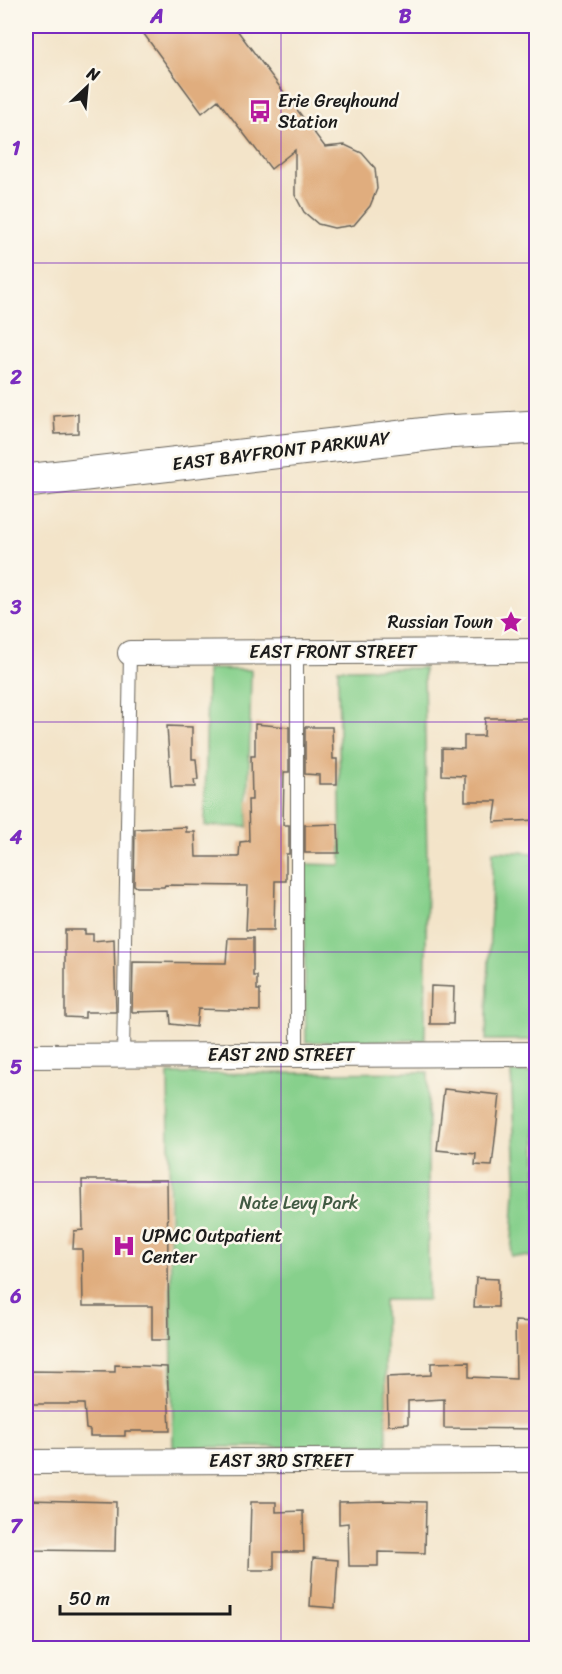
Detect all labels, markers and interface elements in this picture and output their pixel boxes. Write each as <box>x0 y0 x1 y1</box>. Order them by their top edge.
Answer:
text: A <box>149 0 164 34</box>
text: B <box>399 0 412 34</box>
north arrow <box>57 57 117 117</box>
text: N <box>81 58 106 90</box>
place label: Erie Greyhound Station <box>278 85 400 138</box>
bus stop icon: Erie Greyhound Station <box>247 98 273 124</box>
text: 1 <box>12 131 21 166</box>
text: 2 <box>9 360 22 395</box>
street label: EAST BAYFRONT PARKWAY <box>170 422 393 480</box>
text: 3 <box>10 590 22 625</box>
place label: Russian Town <box>388 606 493 638</box>
place icon: Russian Town <box>498 609 524 635</box>
street label: EAST FRONT STREET <box>249 636 418 668</box>
text: 4 <box>9 820 23 855</box>
street label: EAST 2ND STREET <box>208 1039 356 1071</box>
text: 5 <box>10 1050 22 1085</box>
park label: Nate Levy Park <box>240 1187 359 1219</box>
place label: UPMC Outpatient Center <box>142 1220 283 1273</box>
hospital icon: UPMC Outpatient Center <box>111 1233 137 1259</box>
text: 6 <box>9 1279 22 1314</box>
street label: EAST 3RD STREET <box>209 1445 354 1477</box>
text: 7 <box>10 1509 23 1544</box>
scale bar <box>60 1578 230 1616</box>
text: 50 m <box>69 1583 110 1615</box>

